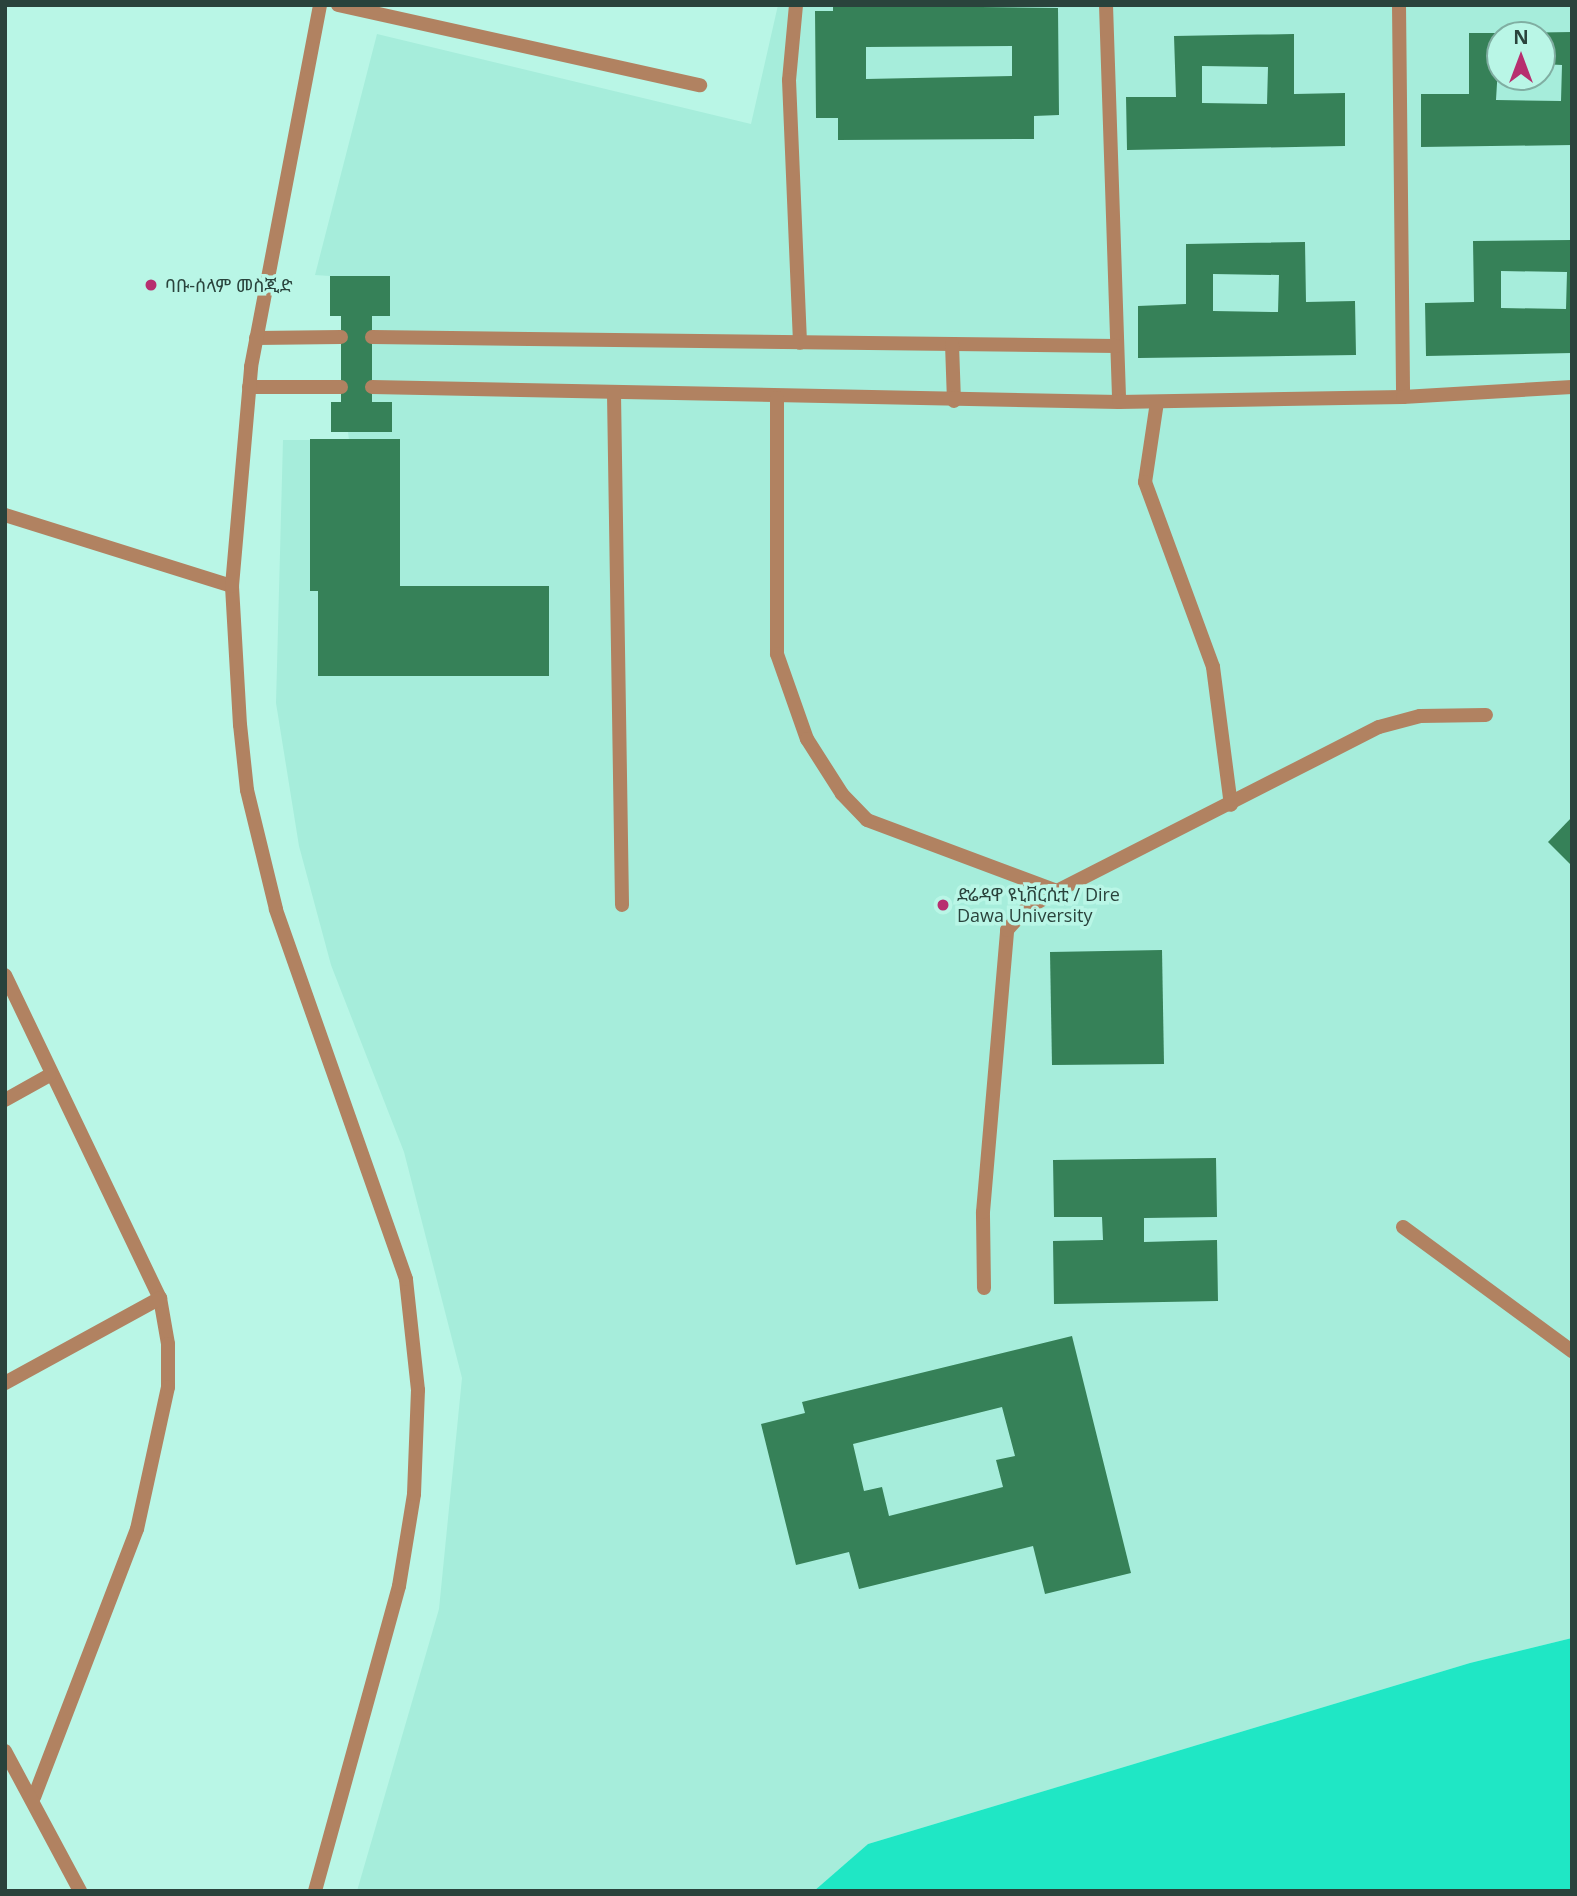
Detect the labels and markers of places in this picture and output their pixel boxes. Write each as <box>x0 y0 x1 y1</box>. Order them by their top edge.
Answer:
place label: ባቡ-ሰላም መስጂድ <box>165 274 293 296</box>
marker: ባቡ-ሰላም መስጂድ <box>143 277 159 293</box>
place label: ድሬዳዋ ዩኒቨርሲቲ / Dire Dawa University <box>957 884 1120 926</box>
marker: ድሬዳዋ ዩኒቨርሲቲ / Dire Dawa University <box>935 897 951 913</box>

